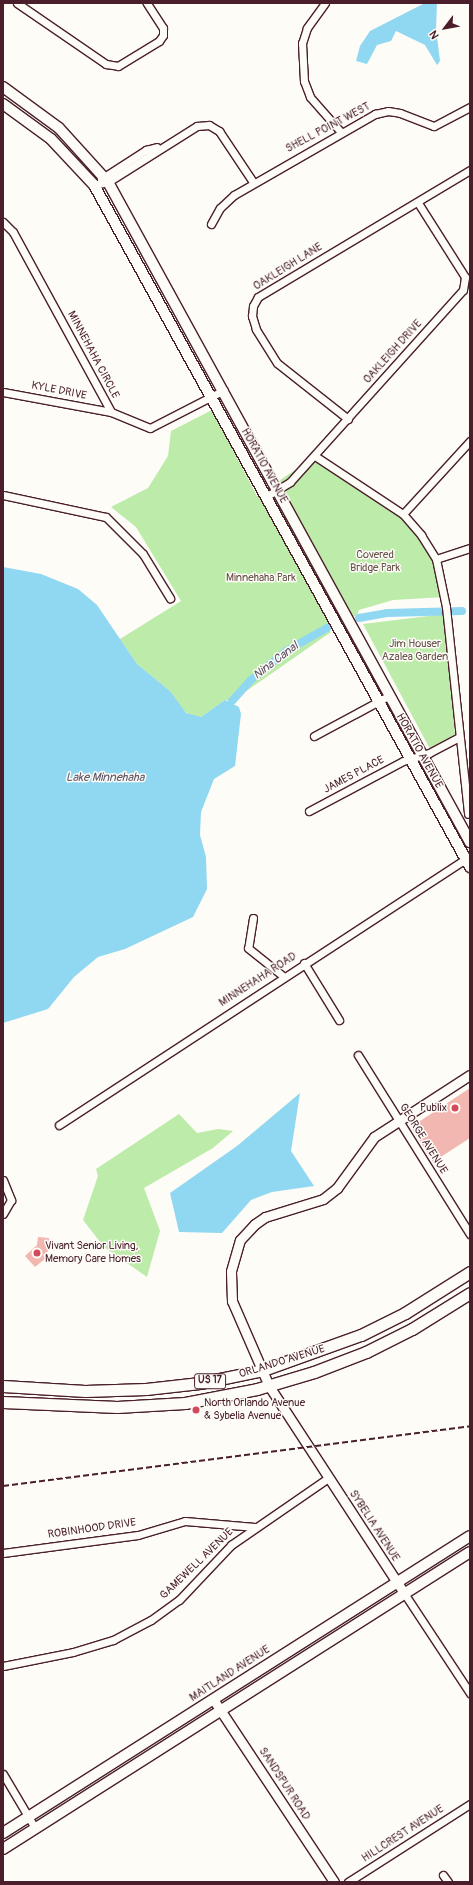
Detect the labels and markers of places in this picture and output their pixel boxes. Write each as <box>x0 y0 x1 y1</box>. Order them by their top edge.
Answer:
place label: Publix <box>420 1101 447 1115</box>
marker: Publix <box>450 1103 460 1113</box>
place label: Vivant Senior Living, Memory Care Homes <box>45 1240 141 1266</box>
marker: Vivant Senior Living, Memory Care Homes <box>32 1248 42 1258</box>
place label: North Orlando Avenue & Sybelia Avenue <box>204 1397 305 1423</box>
marker: North Orlando Avenue & Sybelia Avenue <box>191 1405 201 1415</box>

